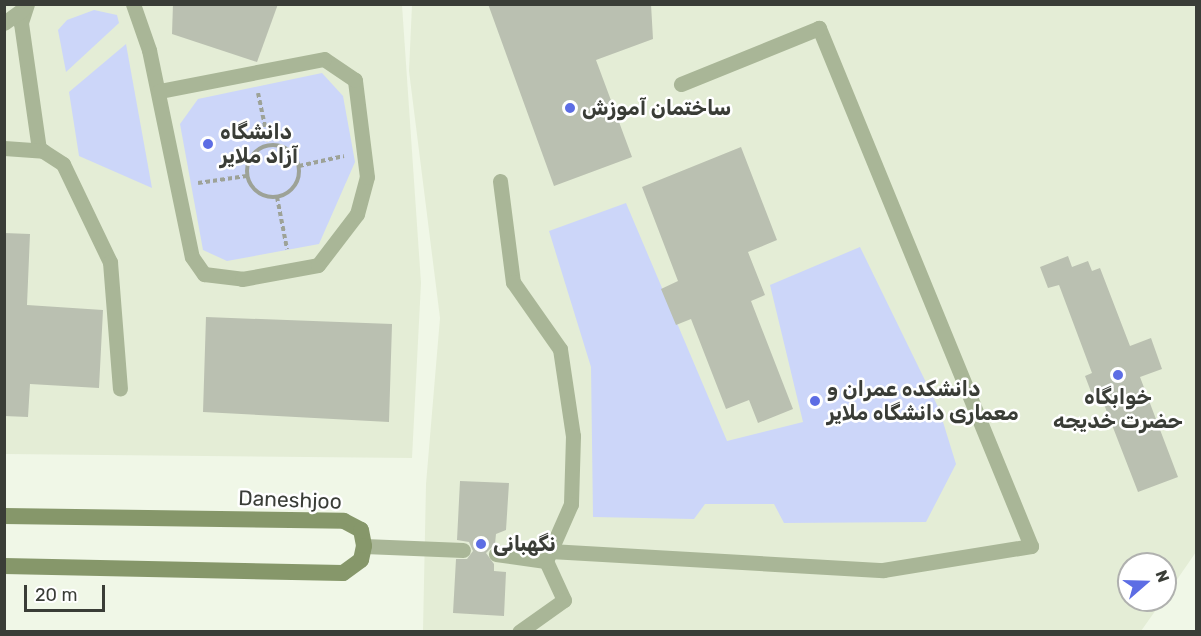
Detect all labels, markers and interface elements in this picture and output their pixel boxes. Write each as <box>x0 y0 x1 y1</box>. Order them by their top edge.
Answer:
place label: ساختمان آموزش <box>582 95 731 121</box>
marker: ساختمان آموزش <box>563 101 577 115</box>
place label: دانشگاه آزاد ملایر <box>220 119 298 169</box>
marker: دانشگاه آزاد ملایر <box>201 137 215 151</box>
marker: خوابگاه حضرت خدیجه <box>1111 368 1125 382</box>
place label: دانشکده عمران و معماری دانشگاه ملایر <box>827 376 1019 426</box>
place label: خوابگاه حضرت خدیجه <box>1053 384 1183 434</box>
marker: دانشکده عمران و معماری دانشگاه ملایر <box>808 394 822 408</box>
street label: Daneshjoo <box>238 486 342 514</box>
place label: نگهبانی <box>493 531 556 557</box>
marker: نگهبانی <box>474 537 488 551</box>
north arrow <box>1117 552 1177 612</box>
text: N <box>1152 568 1173 585</box>
scale bar <box>27 573 108 611</box>
text: 20 m <box>35 584 77 606</box>

